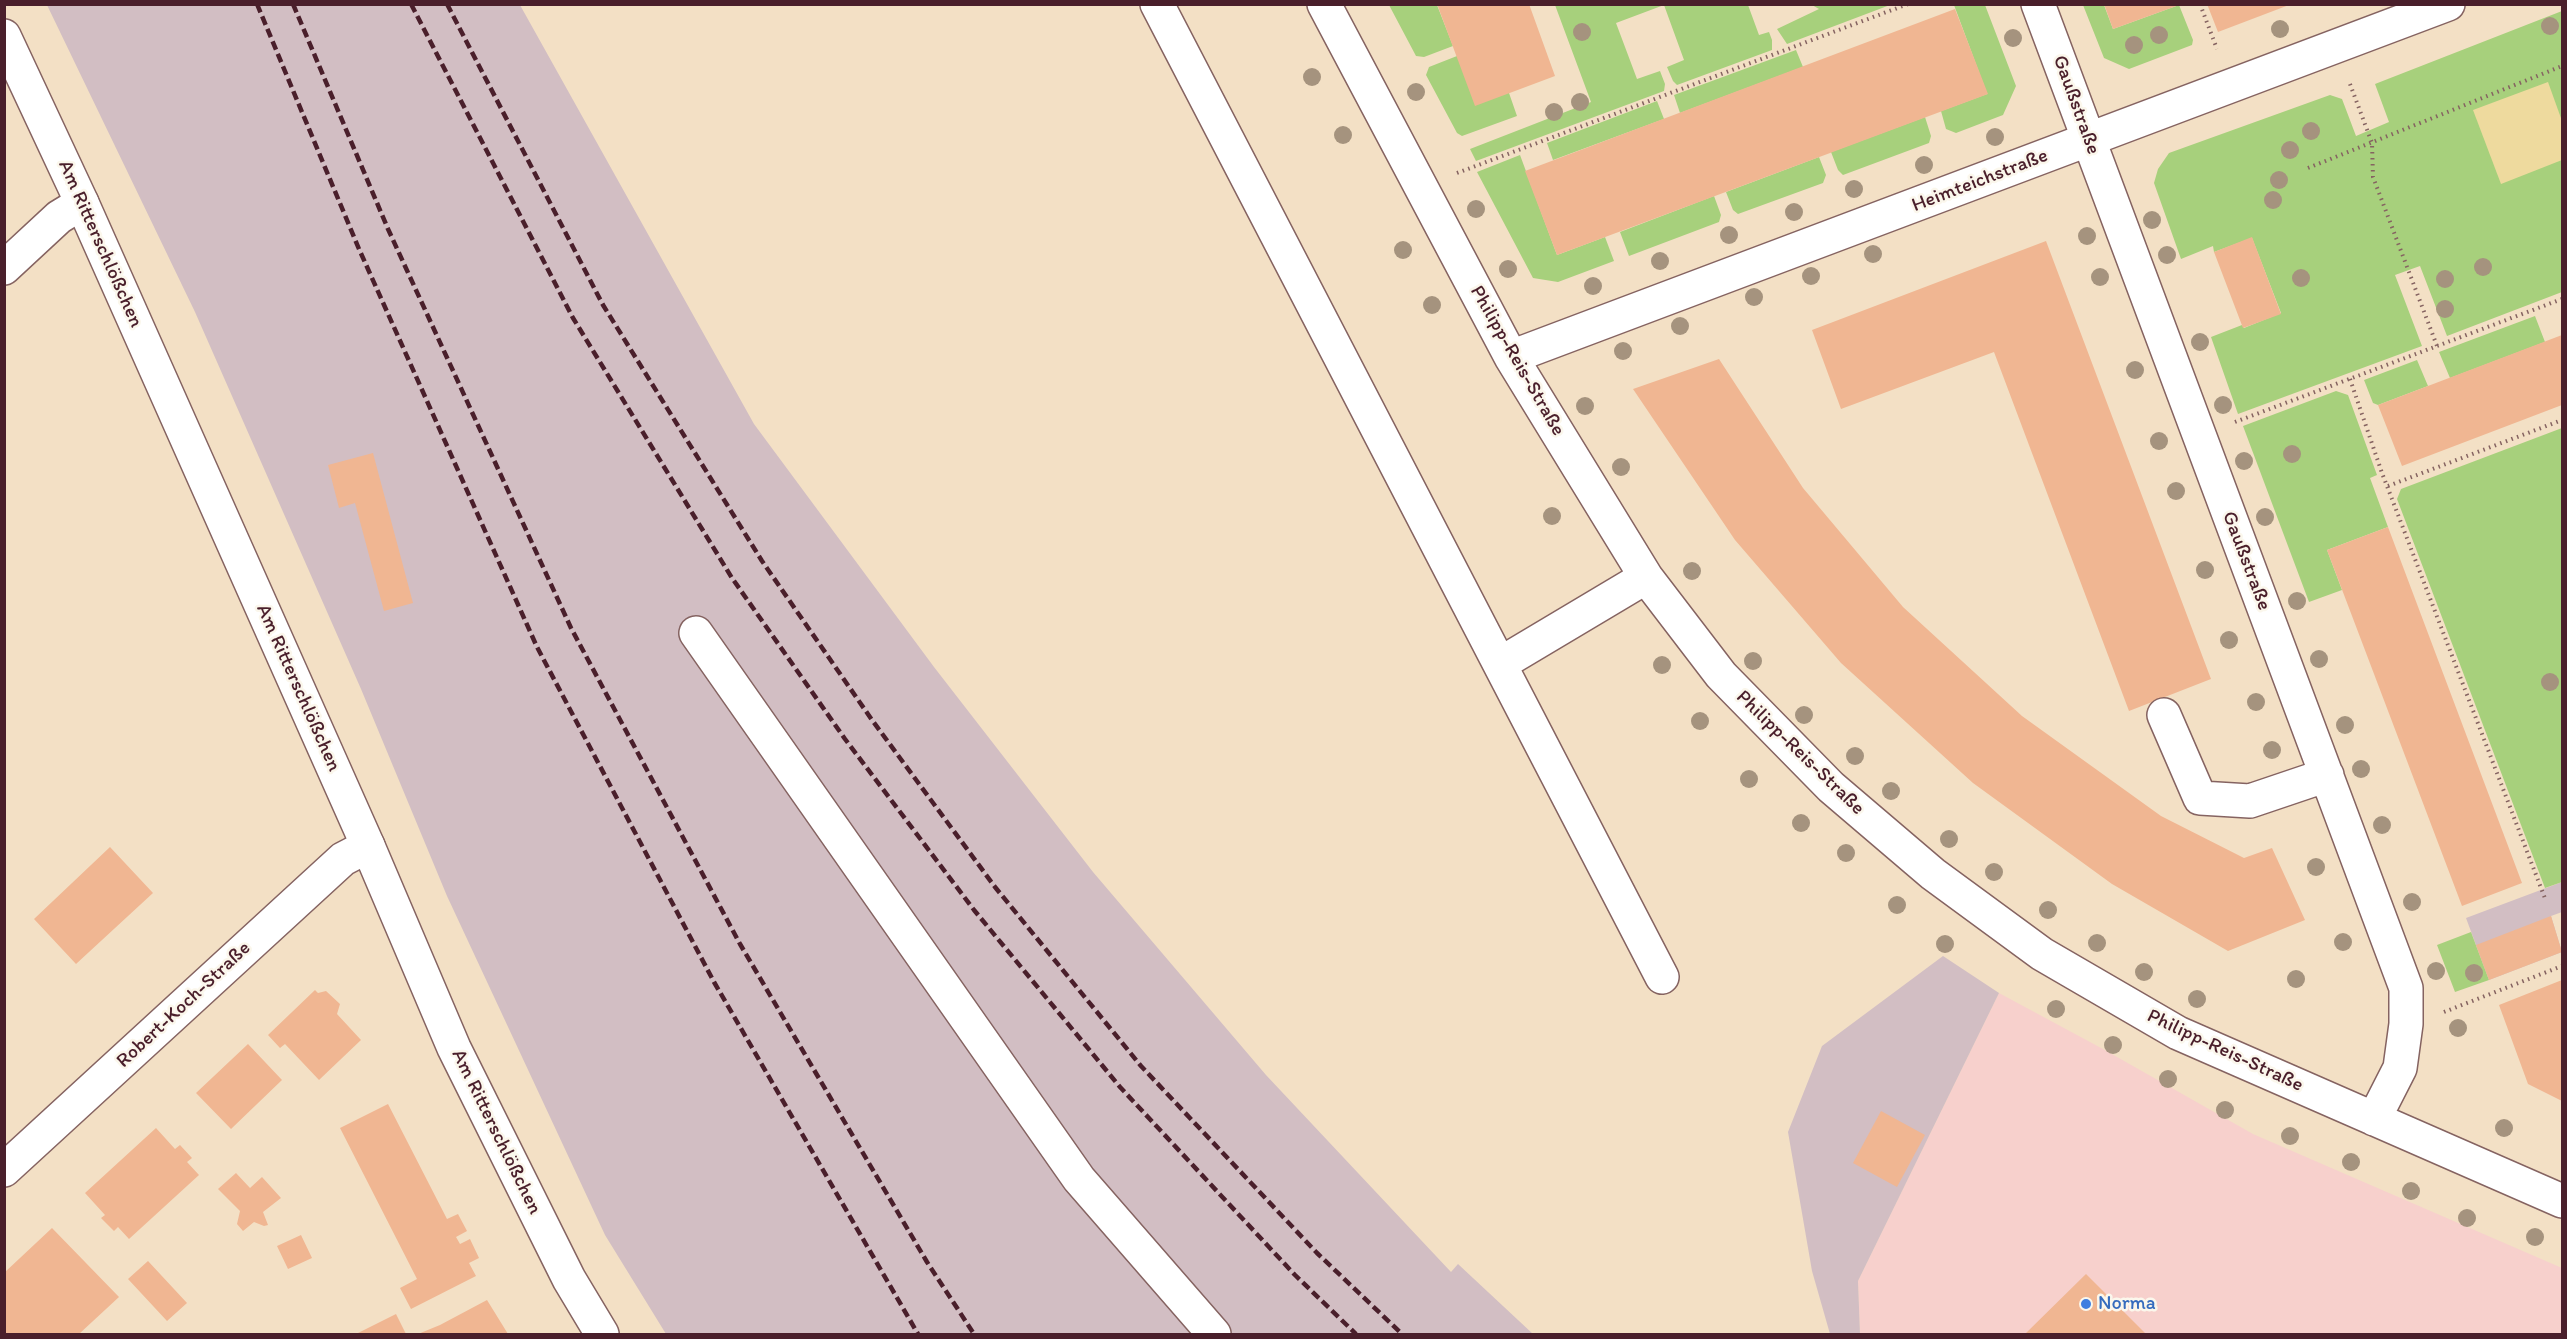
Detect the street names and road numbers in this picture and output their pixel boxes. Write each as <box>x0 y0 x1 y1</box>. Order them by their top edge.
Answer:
street label: Gaußstraße <box>2047 52 2105 158</box>
street label: Heimteichstraße <box>1909 144 2051 218</box>
street label: Am Ritterschlößchen <box>52 157 148 331</box>
street label: Philipp-Reis-Straße <box>1464 282 1570 440</box>
street label: Gaußstraße <box>2216 508 2276 614</box>
street label: Am Ritterschlößchen <box>250 601 346 775</box>
street label: Philipp-Reis-Straße <box>1731 686 1869 820</box>
street label: Robert-Koch-Straße <box>112 937 256 1073</box>
street label: Philipp-Reis-Straße <box>2143 1004 2307 1098</box>
street label: Am Ritterschlößchen <box>446 1046 546 1218</box>

